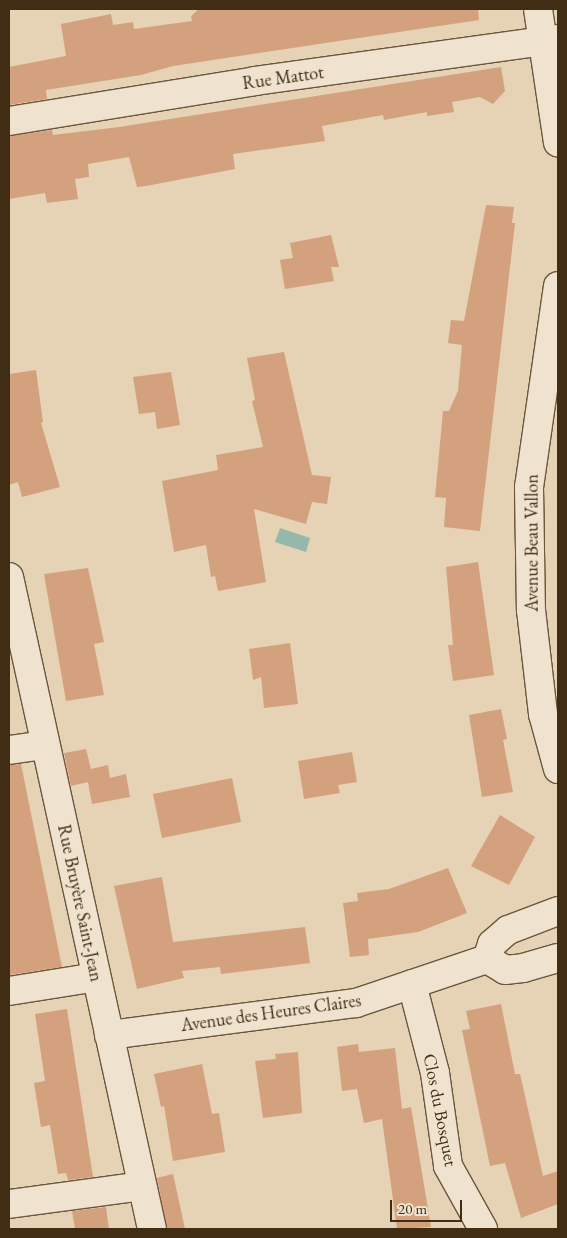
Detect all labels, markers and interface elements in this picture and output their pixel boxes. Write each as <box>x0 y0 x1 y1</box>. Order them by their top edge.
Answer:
street label: Rue Mattot <box>241 62 325 94</box>
street label: Avenue Beau Vallon <box>521 474 543 612</box>
street label: Rue Bruyère Saint-Jean <box>53 823 107 983</box>
street label: Avenue des Heures Claires <box>179 990 363 1036</box>
street label: Clos du Bosquet <box>418 1052 462 1168</box>
scale bar <box>392 1190 464 1222</box>
text: 20 m <box>398 1199 427 1218</box>

